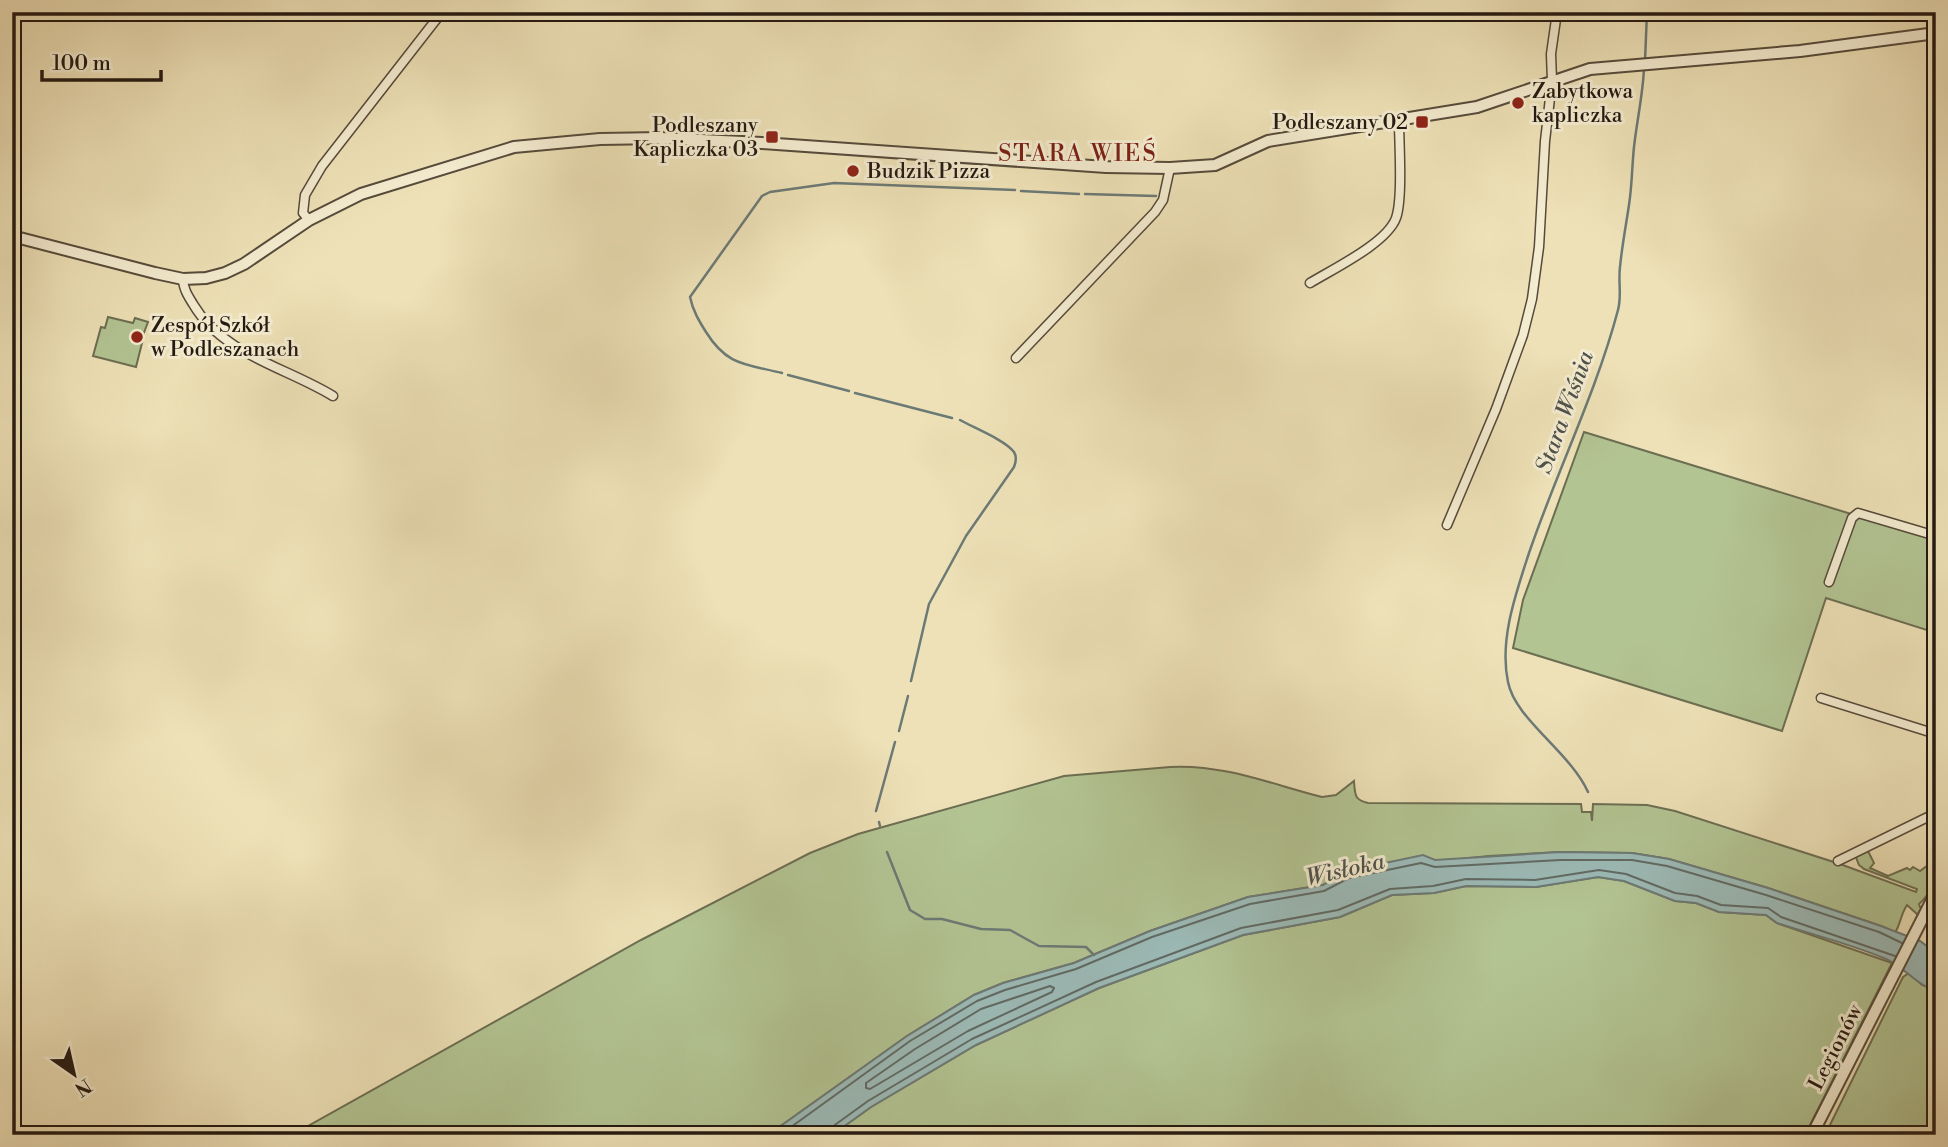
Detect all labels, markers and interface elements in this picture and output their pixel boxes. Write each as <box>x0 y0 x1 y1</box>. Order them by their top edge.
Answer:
scale bar <box>42 38 161 82</box>
text: 100 m <box>52 51 111 77</box>
place label: Zabytkowa kapliczka <box>1532 79 1633 129</box>
marker: Zabytkowa kapliczka <box>1510 95 1526 111</box>
place label: Podleszany 02 <box>1272 110 1408 136</box>
place label: Podleszany Kapliczka 03 <box>633 113 759 163</box>
marker: Podleszany 02 <box>1414 114 1430 130</box>
marker: Podleszany Kapliczka 03 <box>764 129 780 145</box>
district label: STARA WIEŚ <box>998 137 1158 168</box>
place label: Budzik Pizza <box>866 159 990 185</box>
marker: Budzik Pizza <box>845 163 861 179</box>
place label: Zespół Szkół w Podleszanach <box>150 313 300 363</box>
marker: Zespół Szkół w Podleszanach <box>129 329 145 345</box>
water label: Stara Wiśnia <box>1530 347 1600 477</box>
water label: Wisłoka <box>1303 847 1387 893</box>
street label: Legionów <box>1803 1000 1869 1095</box>
north arrow <box>38 1038 108 1108</box>
text: N <box>70 1073 96 1101</box>

